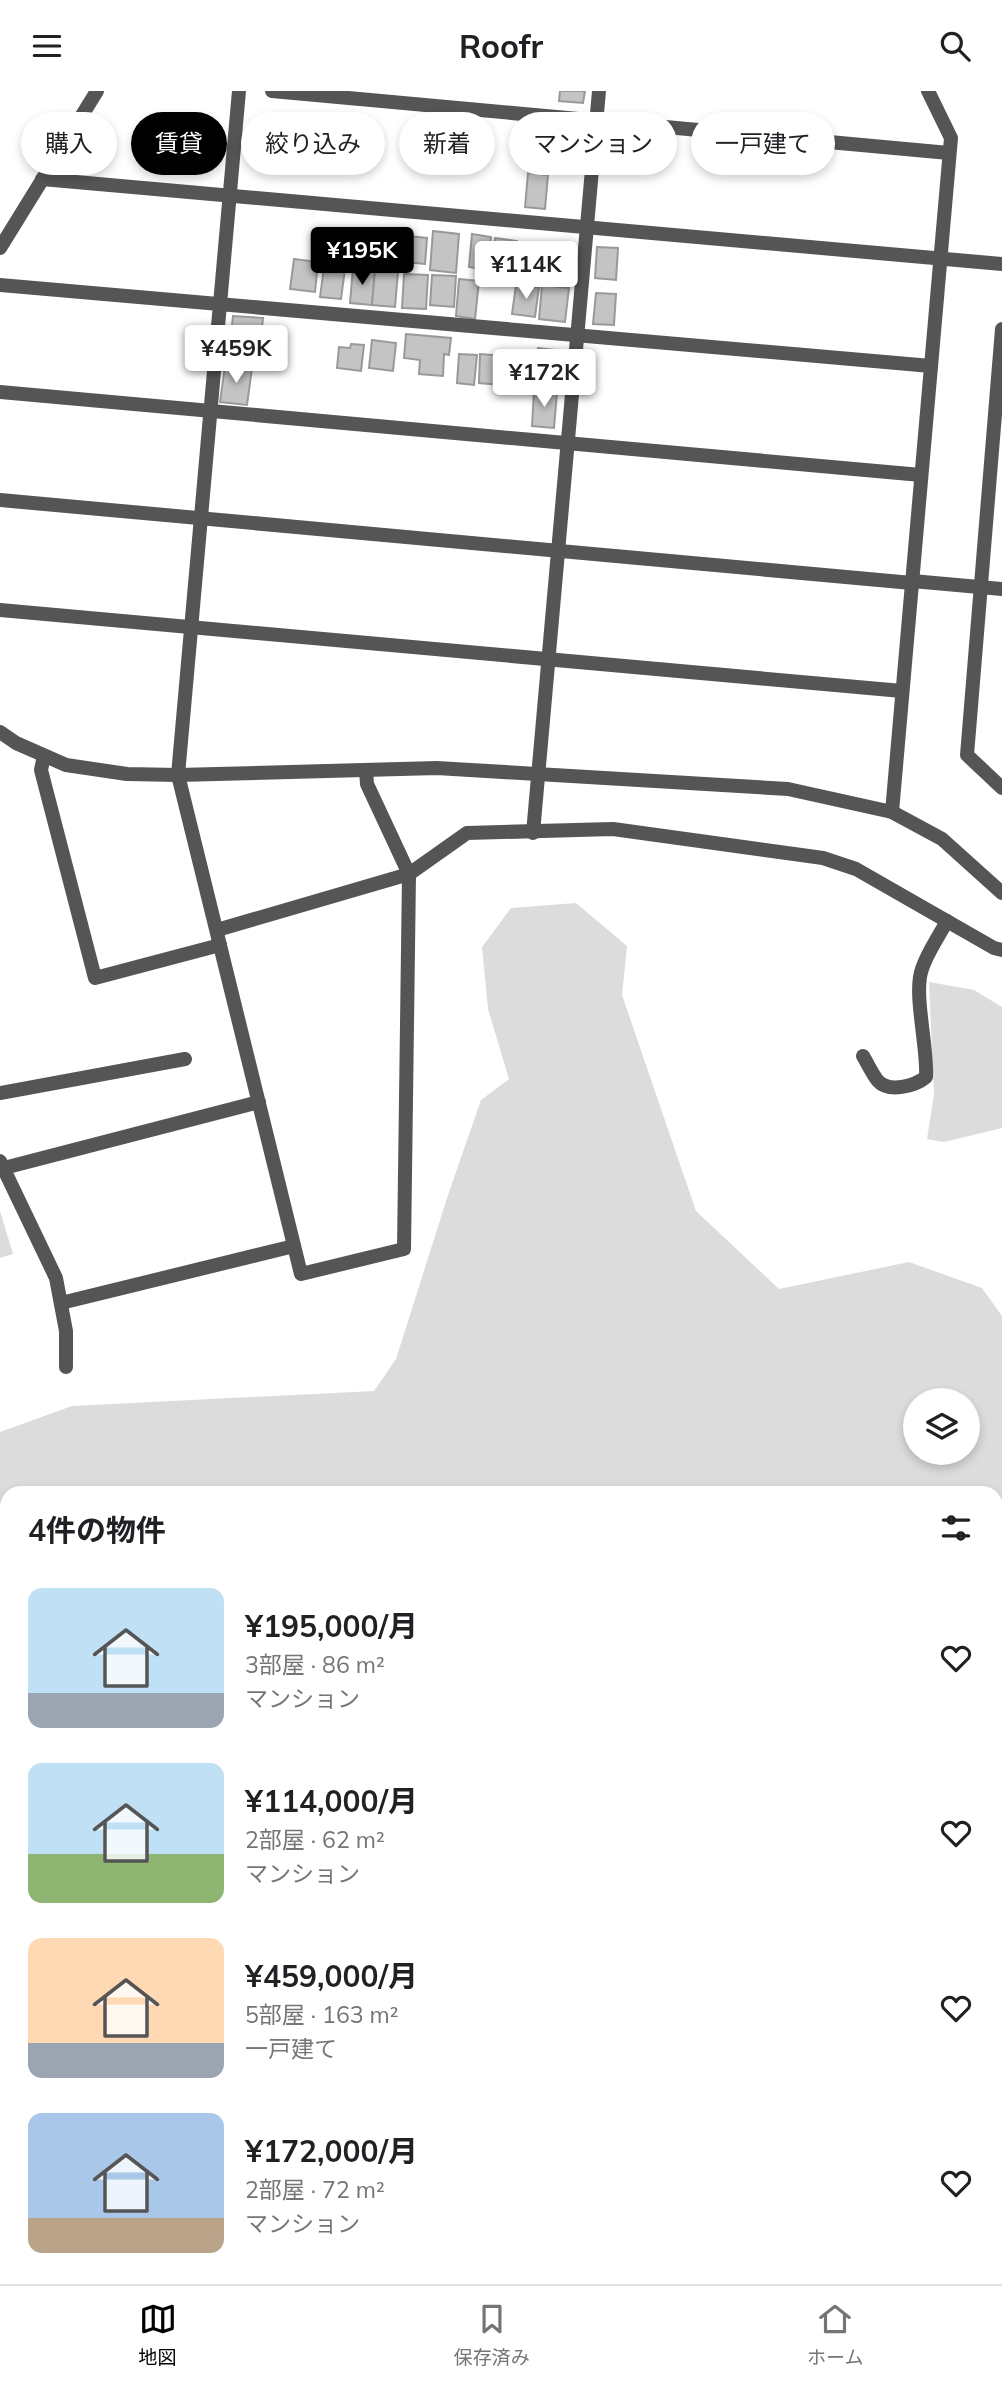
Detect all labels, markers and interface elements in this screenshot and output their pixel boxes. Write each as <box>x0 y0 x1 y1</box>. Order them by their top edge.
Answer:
text: Roofr <box>459 26 543 66</box>
icon: menu <box>28 27 66 65</box>
icon: search <box>936 27 974 65</box>
chip: 購入 <box>21 112 117 175</box>
chip: 賃貸 <box>131 112 227 175</box>
chip: 絞り込み <box>241 112 385 175</box>
chip: 新着 <box>399 112 495 175</box>
chip: マンション <box>509 112 677 175</box>
chip: 一戸建て <box>691 112 835 175</box>
pin: ¥195K <box>313 227 411 287</box>
text: ¥195K <box>327 235 397 264</box>
pin: ¥114K <box>477 241 575 301</box>
text: ¥114K <box>491 249 561 278</box>
pin: ¥459K <box>187 325 285 385</box>
text: ¥459K <box>201 333 271 362</box>
pin: ¥172K <box>495 349 593 409</box>
text: ¥172K <box>509 357 579 386</box>
map controls <box>903 1388 980 1465</box>
button: layers <box>903 1388 980 1465</box>
icon: filters <box>937 1509 975 1547</box>
text: 4件の物件 <box>28 1511 166 1549</box>
text: ¥195,000/月 <box>245 1607 418 1645</box>
icon: home <box>84 1616 168 1700</box>
icon: heart <box>937 1639 975 1677</box>
text: 3部屋 · 86 m² <box>245 1650 385 1679</box>
text: マンション <box>245 1684 360 1713</box>
text: ¥114,000/月 <box>245 1782 418 1820</box>
icon: home <box>84 1791 168 1875</box>
icon: heart <box>937 1814 975 1852</box>
text: 2部屋 · 62 m² <box>245 1825 385 1854</box>
text: マンション <box>245 1859 360 1888</box>
text: ¥459,000/月 <box>245 1957 418 1995</box>
icon: home <box>84 1966 168 2050</box>
icon: heart <box>937 1989 975 2027</box>
text: 5部屋 · 163 m² <box>245 2000 398 2029</box>
text: 一戸建て <box>245 2034 337 2063</box>
text: ¥172,000/月 <box>245 2132 418 2170</box>
icon: home <box>84 2141 168 2225</box>
icon: heart <box>937 2164 975 2202</box>
text: 2部屋 · 72 m² <box>245 2175 385 2204</box>
text: マンション <box>245 2209 360 2238</box>
tab: 地図 <box>139 2300 177 2369</box>
tab: 保存済み <box>454 2300 530 2369</box>
tab: ホーム <box>807 2300 863 2369</box>

